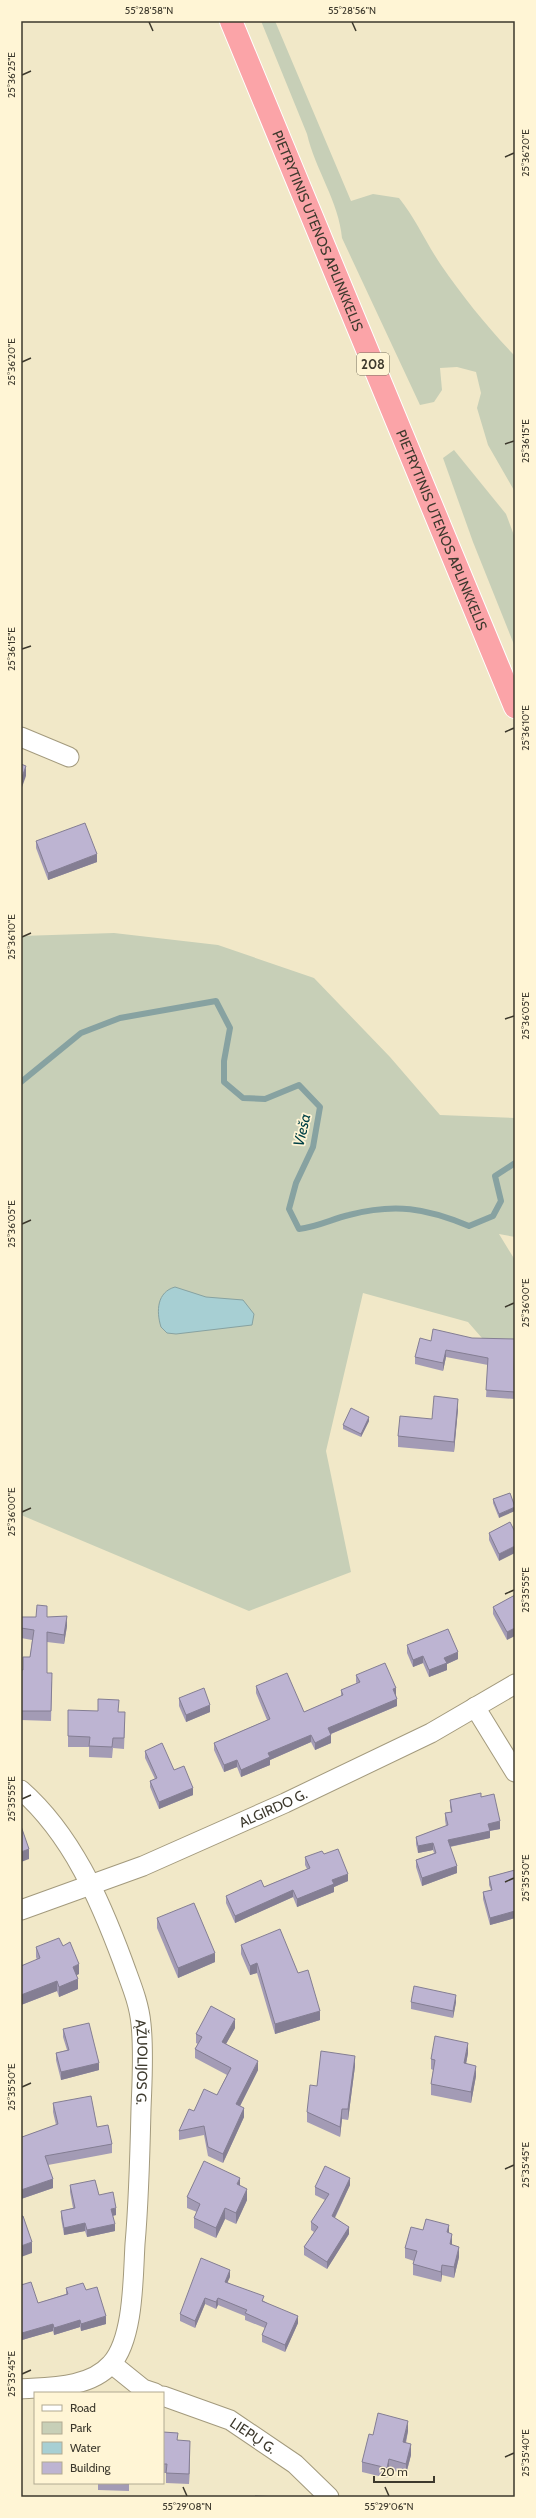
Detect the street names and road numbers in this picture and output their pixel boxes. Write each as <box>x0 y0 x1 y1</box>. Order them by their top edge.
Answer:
street label: PIETRYTINIS UTENOS APLINKKELIS <box>268 128 367 334</box>
road number: 208 <box>357 353 389 375</box>
street label: PIETRYTINIS UTENOS APLINKKELIS <box>392 427 491 633</box>
street label: ALGIRDO G. <box>236 1785 310 1831</box>
street label: ĄŽUOLIJOS G. <box>132 2018 152 2106</box>
street label: LIEPŲ G. <box>226 2414 280 2458</box>

